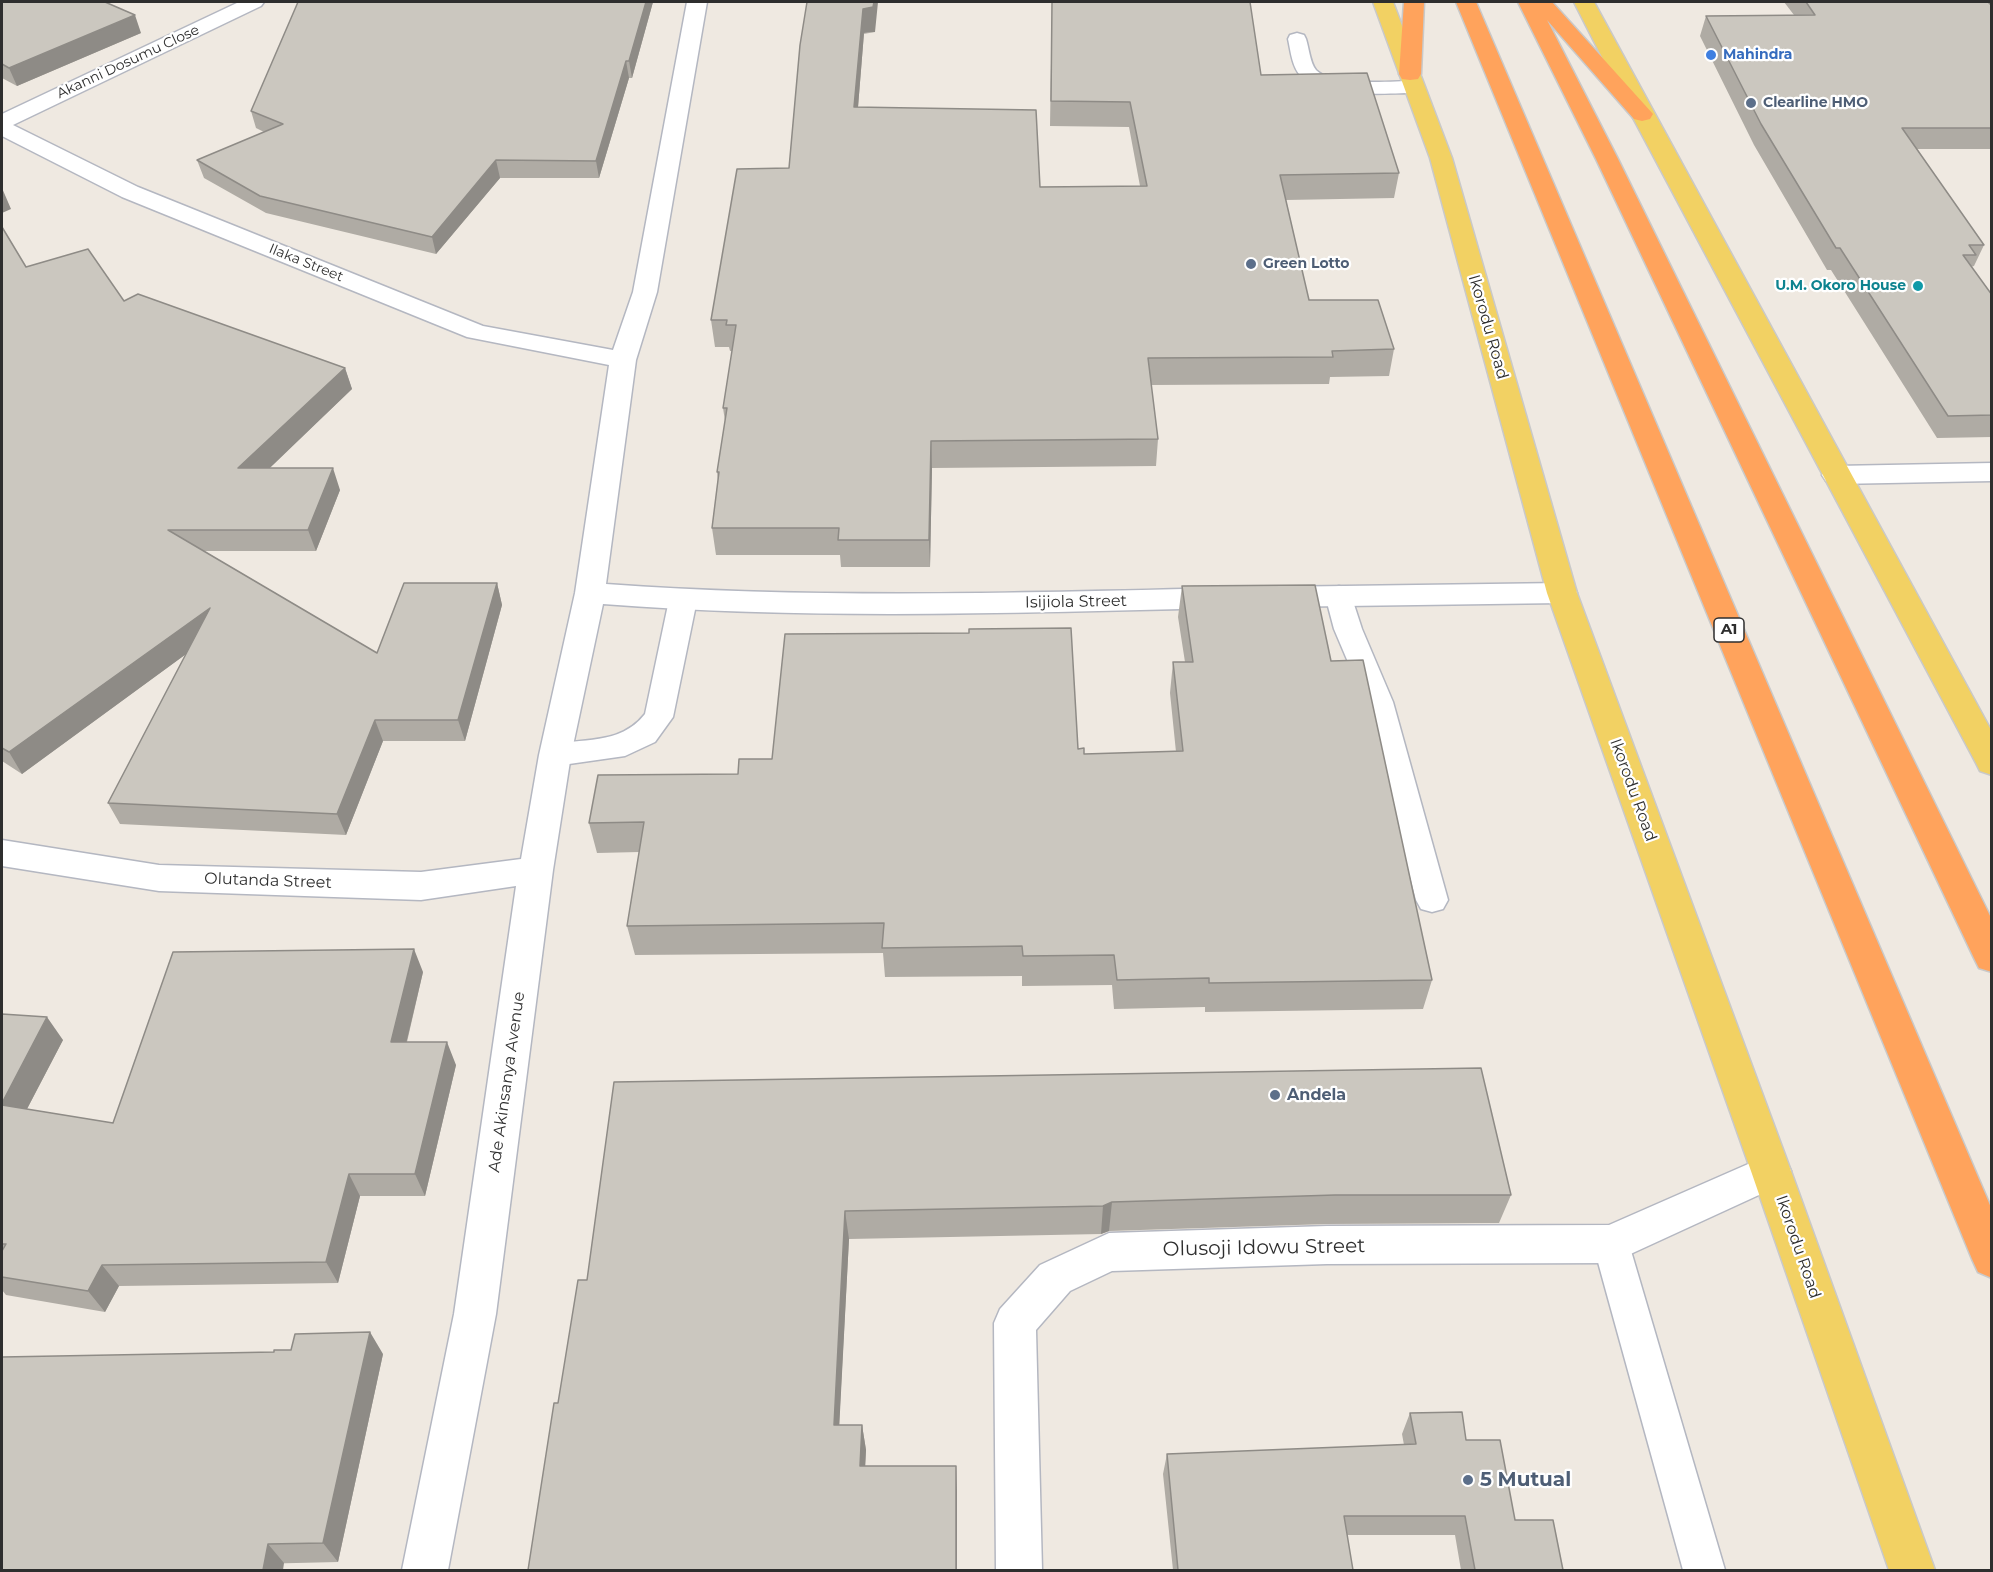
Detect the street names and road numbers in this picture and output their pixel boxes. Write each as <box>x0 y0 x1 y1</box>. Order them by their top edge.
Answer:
street label: Akanni Dosumu Close <box>54 22 202 102</box>
street label: Ilaka Street <box>266 240 346 286</box>
street label: Ikorodu Road <box>1464 272 1512 382</box>
street label: Isijiola Street <box>1025 592 1127 612</box>
road number: A1 <box>1714 618 1744 642</box>
street label: Ikorodu Road <box>1606 736 1660 844</box>
street label: Olutanda Street <box>204 869 332 893</box>
street label: Ade Akinsanya Avenue <box>485 990 529 1174</box>
street label: Ikorodu Road <box>1771 1193 1825 1301</box>
street label: Olusoji Idowu Street <box>1163 1234 1365 1262</box>

